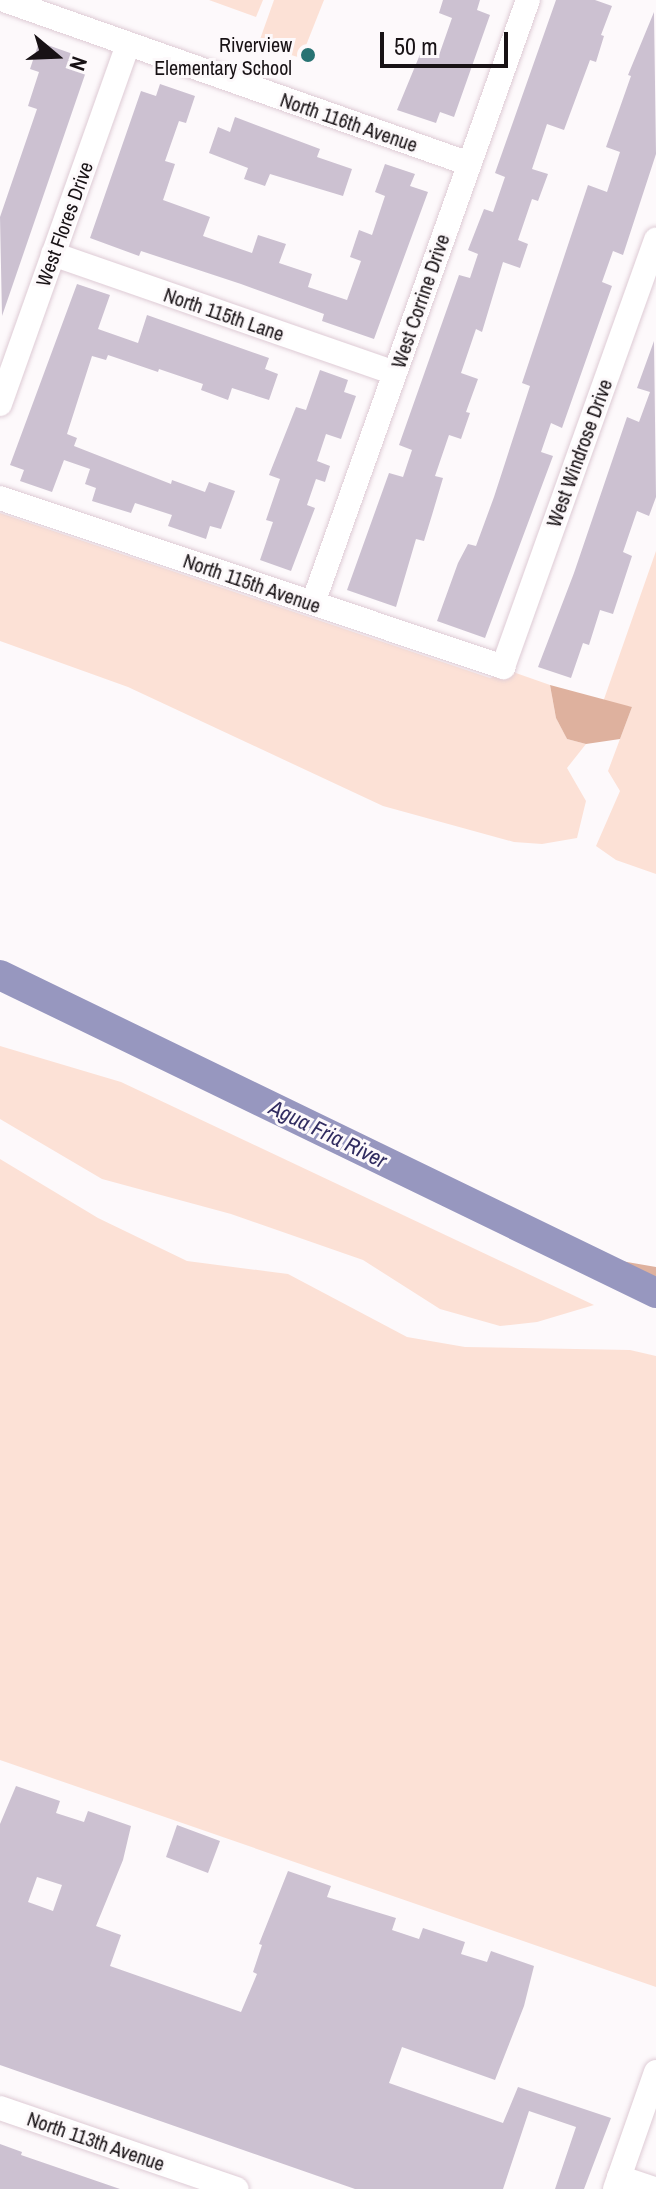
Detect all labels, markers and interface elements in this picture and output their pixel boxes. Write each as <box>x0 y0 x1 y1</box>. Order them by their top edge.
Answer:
north arrow <box>16 16 96 96</box>
scale bar <box>384 16 512 66</box>
text: 50 m <box>394 30 438 62</box>
place label: Riverview Elementary School <box>154 32 292 79</box>
marker: Riverview Elementary School <box>299 46 317 64</box>
text: N <box>62 53 95 75</box>
street label: North 116th Avenue <box>277 87 421 157</box>
street label: West Flores Drive <box>30 158 98 290</box>
street label: West Corrine Drive <box>386 231 454 371</box>
street label: North 115th Lane <box>161 282 287 346</box>
street label: West Windrose Drive <box>541 376 617 530</box>
street label: North 115th Avenue <box>180 548 324 618</box>
water label: Agua Fria River <box>265 1094 391 1174</box>
street label: North 113th Avenue <box>24 2106 168 2176</box>

